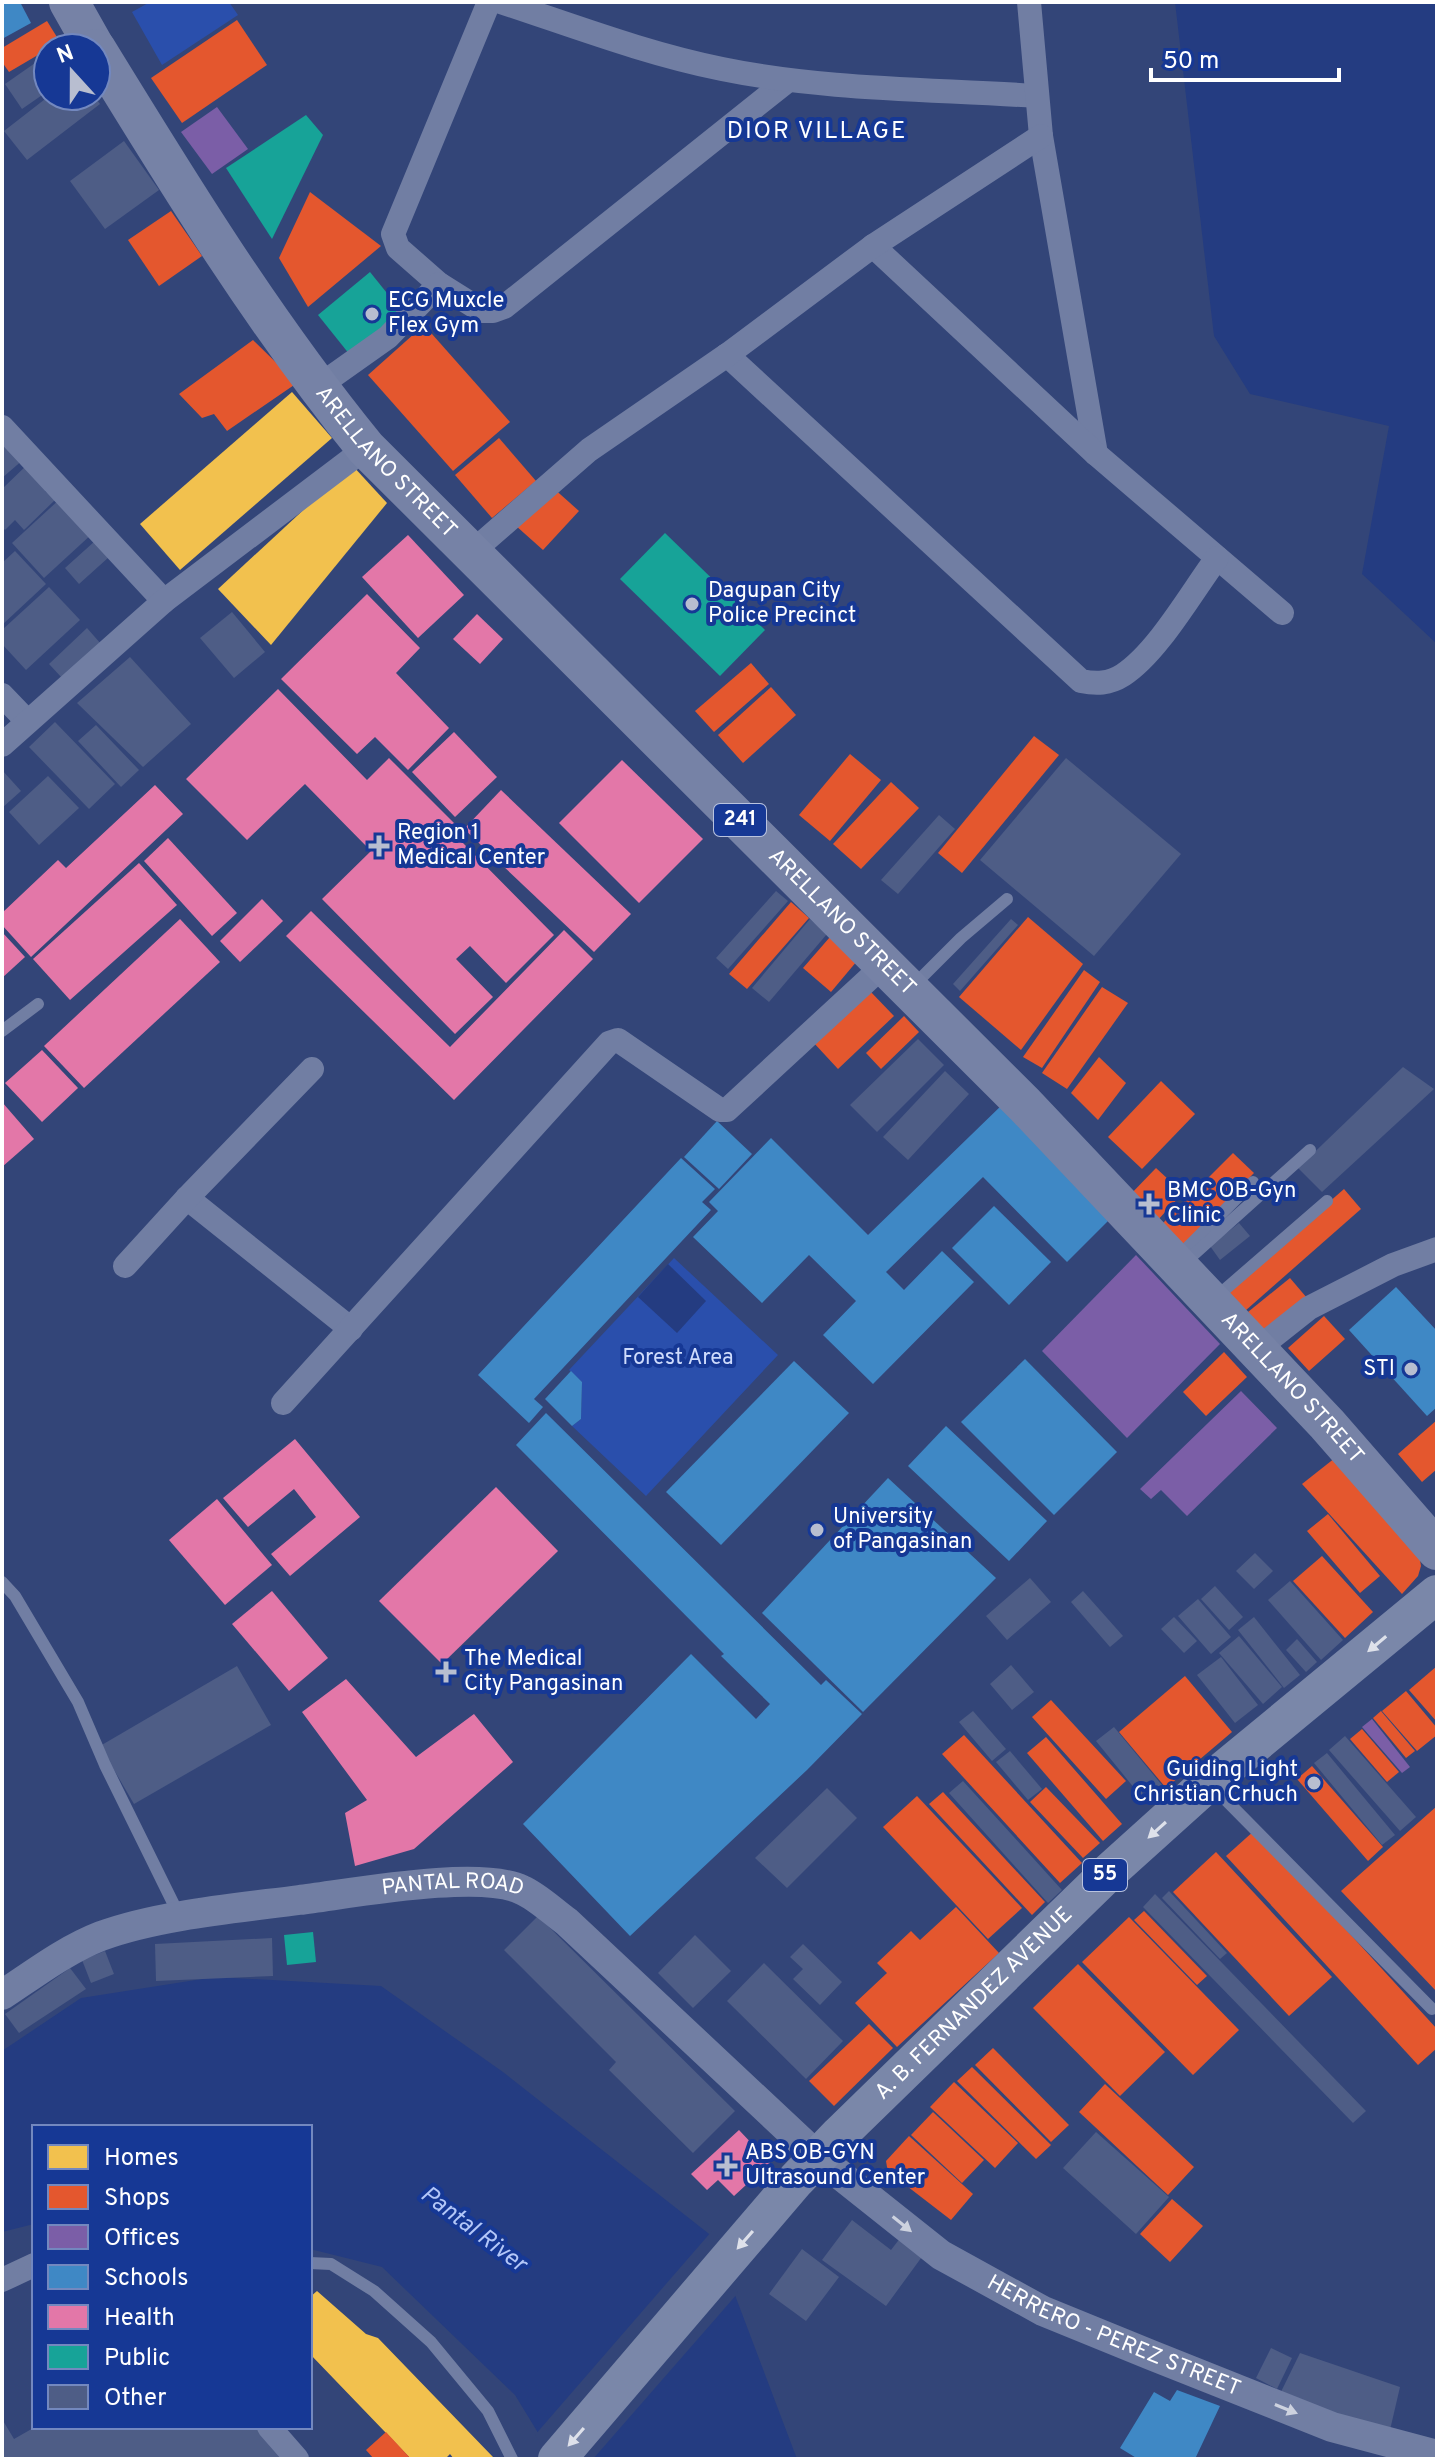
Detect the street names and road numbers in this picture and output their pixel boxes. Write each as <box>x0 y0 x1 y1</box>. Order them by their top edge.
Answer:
street label: ARELLANO STREET <box>309 381 462 544</box>
road number: 241 <box>714 804 766 836</box>
street label: ARELLANO STREET <box>762 843 921 1002</box>
street label: ARELLANO STREET <box>1215 1307 1369 1470</box>
road number: 55 <box>1083 1859 1127 1891</box>
street label: PANTAL ROAD <box>380 1868 528 1903</box>
street label: A. B. FERNANDEZ AVENUE <box>869 1901 1078 2106</box>
street label: HERRERO - PEREZ STREET <box>982 2269 1245 2403</box>

